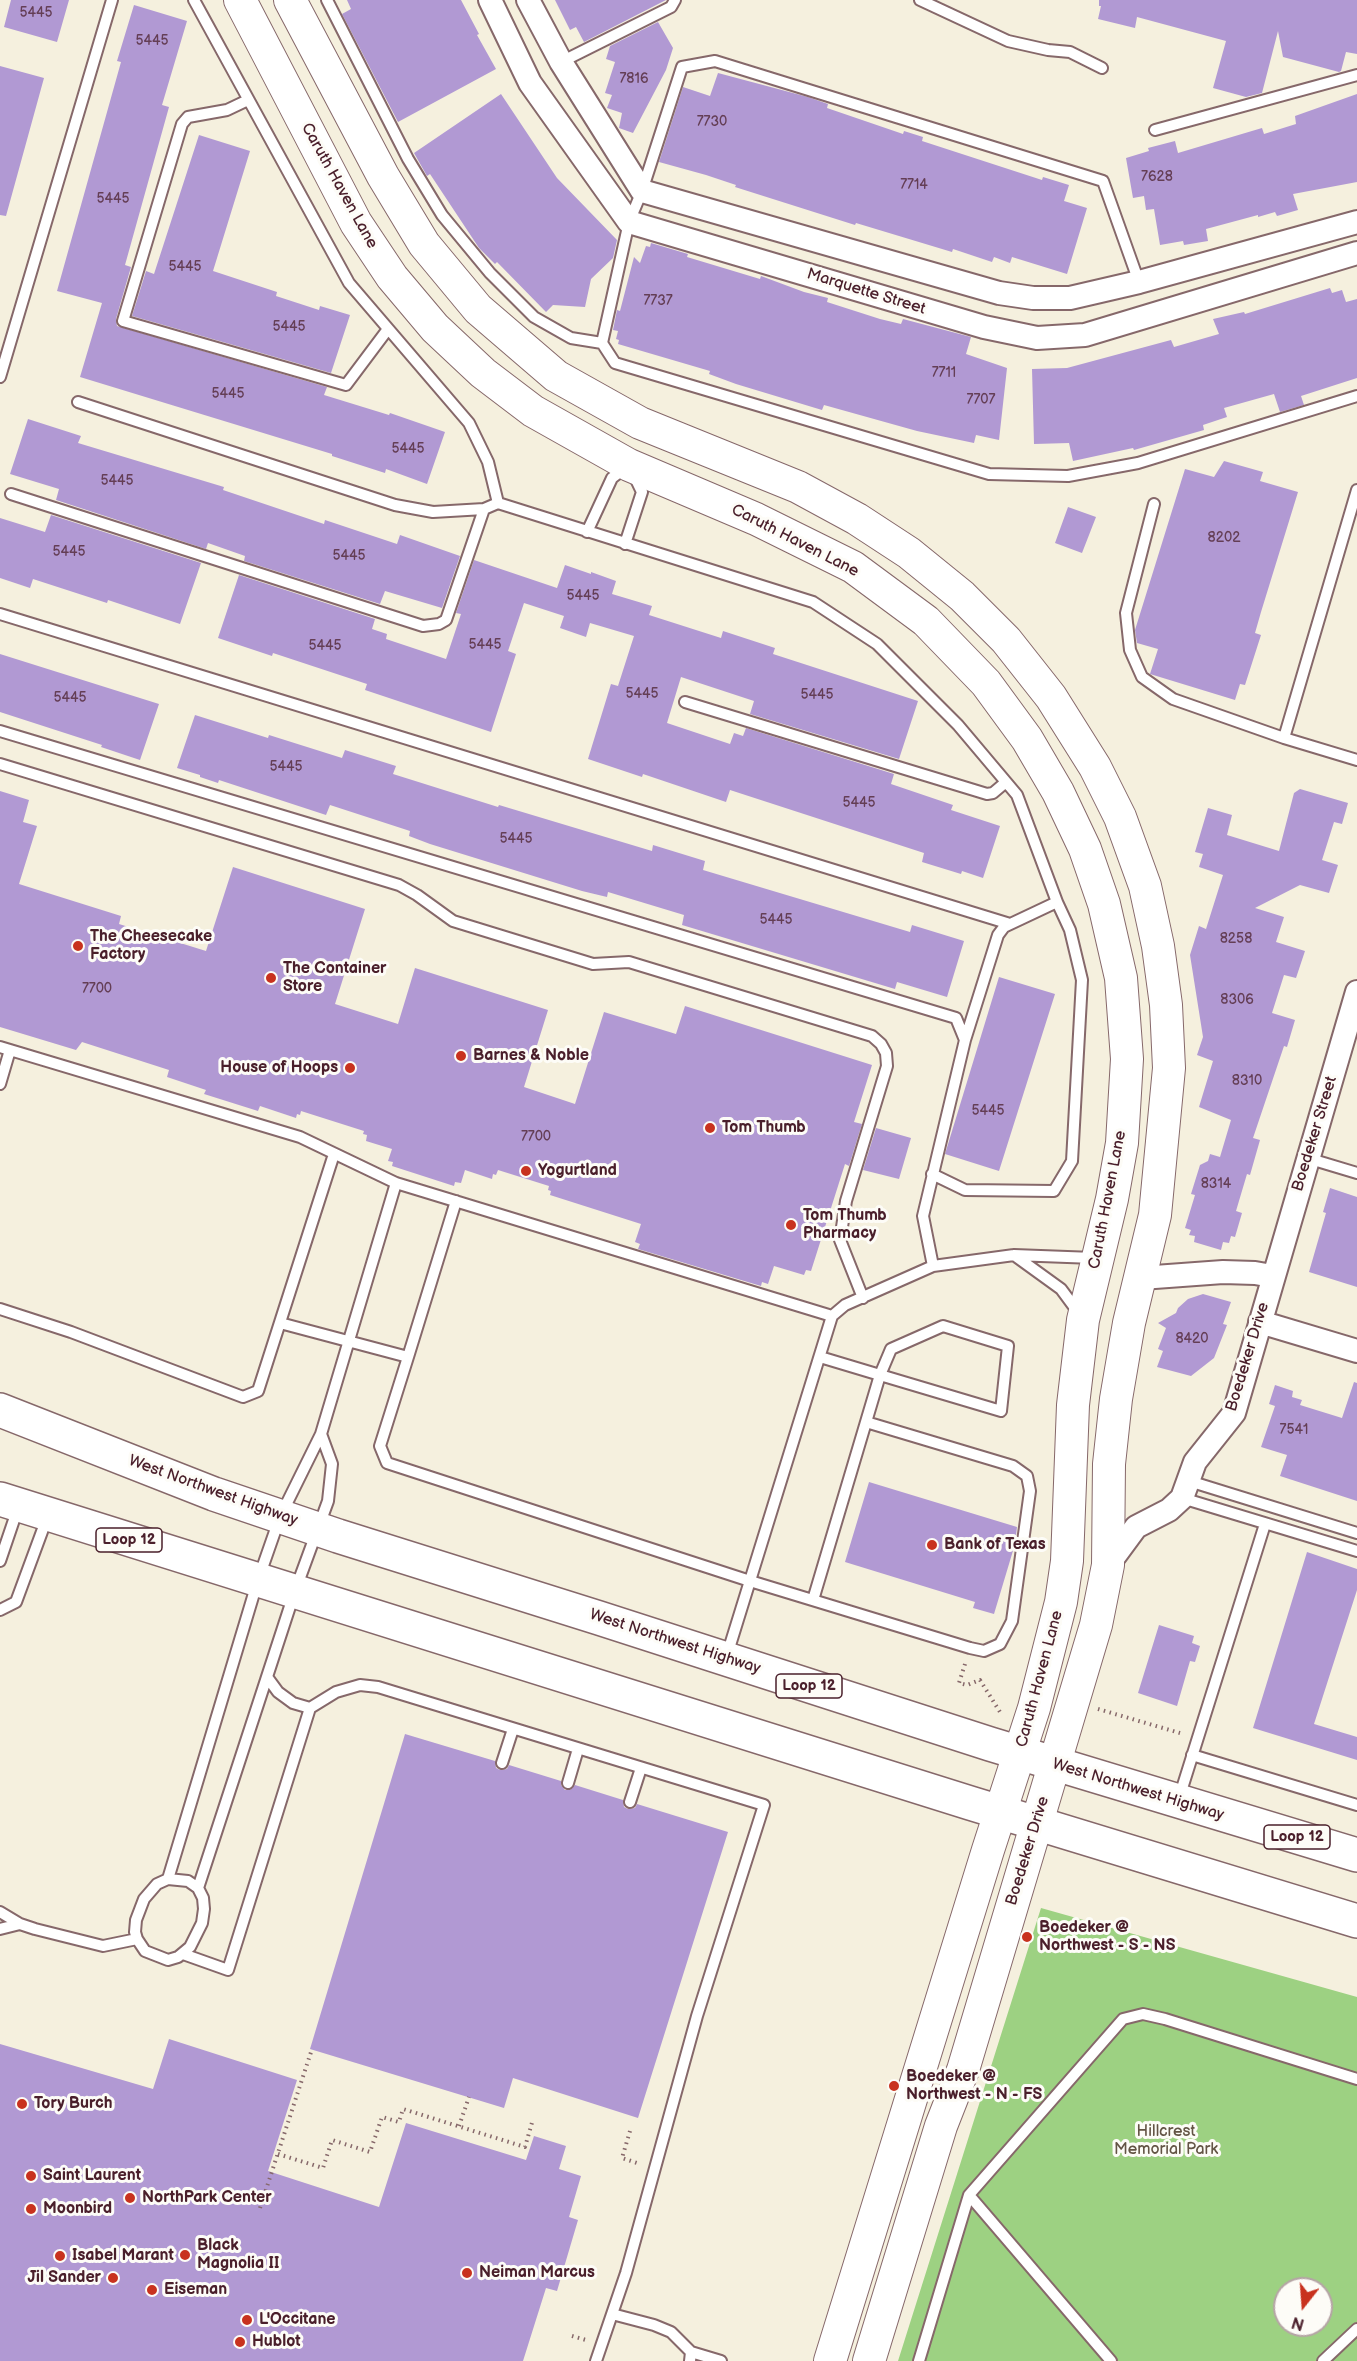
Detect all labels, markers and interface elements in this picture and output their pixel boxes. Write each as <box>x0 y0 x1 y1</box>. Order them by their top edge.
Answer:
house number: 5445 <box>19 5 53 21</box>
house number: 5445 <box>135 33 169 49</box>
house number: 7816 <box>619 71 649 87</box>
house number: 7730 <box>697 114 727 130</box>
street label: Caruth Haven Lane <box>297 120 381 252</box>
house number: 7628 <box>1141 169 1173 185</box>
house number: 7714 <box>900 177 928 193</box>
house number: 5445 <box>96 191 130 207</box>
house number: 5445 <box>168 259 202 275</box>
street label: Marquette Street <box>804 265 928 319</box>
house number: 7737 <box>643 293 673 309</box>
house number: 5445 <box>272 319 306 335</box>
house number: 7711 <box>932 365 956 381</box>
house number: 5445 <box>211 386 245 402</box>
house number: 7707 <box>967 392 995 408</box>
house number: 5445 <box>391 441 425 457</box>
house number: 5445 <box>100 473 134 489</box>
street label: Caruth Haven Lane <box>728 501 862 581</box>
house number: 8202 <box>1208 530 1240 546</box>
house number: 5445 <box>52 544 86 560</box>
house number: 5445 <box>332 548 366 564</box>
house number: 5445 <box>566 588 600 604</box>
house number: 5445 <box>468 637 502 653</box>
house number: 5445 <box>308 638 342 654</box>
house number: 5445 <box>625 686 659 702</box>
house number: 5445 <box>800 687 834 703</box>
house number: 5445 <box>53 690 87 706</box>
house number: 5445 <box>269 759 303 775</box>
house number: 5445 <box>842 795 876 811</box>
house number: 5445 <box>499 831 533 847</box>
house number: 5445 <box>759 912 793 928</box>
place label: The Cheesecake Factory <box>90 927 212 965</box>
house number: 8258 <box>1220 931 1252 947</box>
marker: The Cheesecake Factory <box>71 939 85 953</box>
place label: The Container Store <box>283 959 386 997</box>
marker: The Container Store <box>264 971 278 985</box>
house number: 7700 <box>82 981 112 997</box>
house number: 8306 <box>1220 992 1254 1008</box>
place label: Barnes & Noble <box>473 1046 589 1066</box>
marker: Barnes & Noble <box>454 1049 468 1063</box>
place label: House of Hoops <box>220 1058 338 1078</box>
marker: House of Hoops <box>343 1061 357 1075</box>
house number: 8310 <box>1232 1073 1262 1089</box>
street label: Boedeker Street <box>1288 1074 1342 1194</box>
house number: 5445 <box>971 1103 1005 1119</box>
place label: Tom Thumb <box>722 1118 806 1138</box>
marker: Tom Thumb <box>703 1121 717 1135</box>
house number: 7700 <box>521 1129 551 1145</box>
street label: Caruth Haven Lane <box>1085 1129 1131 1271</box>
place label: Yogurtland <box>538 1161 617 1181</box>
marker: Yogurtland <box>519 1164 533 1178</box>
house number: 8314 <box>1201 1176 1231 1192</box>
place label: Tom Thumb Pharmacy <box>803 1206 887 1244</box>
marker: Tom Thumb Pharmacy <box>784 1218 798 1232</box>
street label: Boedeker Drive <box>1222 1300 1274 1414</box>
house number: 8420 <box>1175 1331 1209 1347</box>
house number: 7541 <box>1280 1422 1308 1438</box>
street label: West Northwest Highway <box>126 1451 300 1531</box>
road number: Loop 12 <box>96 1528 162 1552</box>
place label: Bank of Texas <box>944 1535 1046 1555</box>
marker: Bank of Texas <box>925 1538 939 1552</box>
street label: West Northwest Highway <box>587 1605 763 1679</box>
street label: Caruth Haven Lane <box>1013 1609 1067 1749</box>
road number: Loop 12 <box>776 1674 842 1698</box>
street label: West Northwest Highway <box>1050 1755 1226 1825</box>
street label: Boedeker Drive <box>1002 1794 1054 1908</box>
road number: Loop 12 <box>1264 1825 1330 1849</box>
place label: Boedeker @ Northwest - S - NS <box>1039 1918 1175 1956</box>
marker: Boedeker @ Northwest - S - NS <box>1020 1930 1034 1944</box>
place label: Boedeker @ Northwest - N - FS <box>906 2067 1042 2105</box>
marker: Boedeker @ Northwest - N - FS <box>887 2079 901 2093</box>
place label: Tory Burch <box>34 2094 113 2114</box>
marker: Tory Burch <box>15 2097 29 2111</box>
park label: Hillcrest Memorial Park <box>1114 2122 1218 2160</box>
place label: Saint Laurent <box>43 2166 141 2186</box>
marker: Saint Laurent <box>24 2169 38 2183</box>
place label: NorthPark Center <box>142 2188 272 2208</box>
marker: NorthPark Center <box>123 2191 137 2205</box>
place label: Moonbird <box>43 2199 112 2219</box>
marker: Moonbird <box>24 2202 38 2216</box>
place label: Black Magnolia II <box>197 2236 279 2274</box>
place label: Isabel Marant <box>72 2246 174 2266</box>
marker: Black Magnolia II <box>178 2248 192 2262</box>
marker: Isabel Marant <box>53 2249 67 2263</box>
place label: Neiman Marcus <box>479 2263 595 2283</box>
marker: Neiman Marcus <box>460 2266 474 2280</box>
place label: Jil Sander <box>28 2268 101 2288</box>
marker: Jil Sander <box>106 2271 120 2285</box>
north arrow <box>1273 2277 1333 2337</box>
place label: Eiseman <box>164 2280 227 2300</box>
marker: Eiseman <box>145 2283 159 2297</box>
place label: L'Occitane <box>259 2310 336 2330</box>
text: N <box>1290 2312 1307 2334</box>
marker: L'Occitane <box>240 2313 254 2327</box>
place label: Hublot <box>252 2332 301 2352</box>
marker: Hublot <box>233 2335 247 2349</box>

